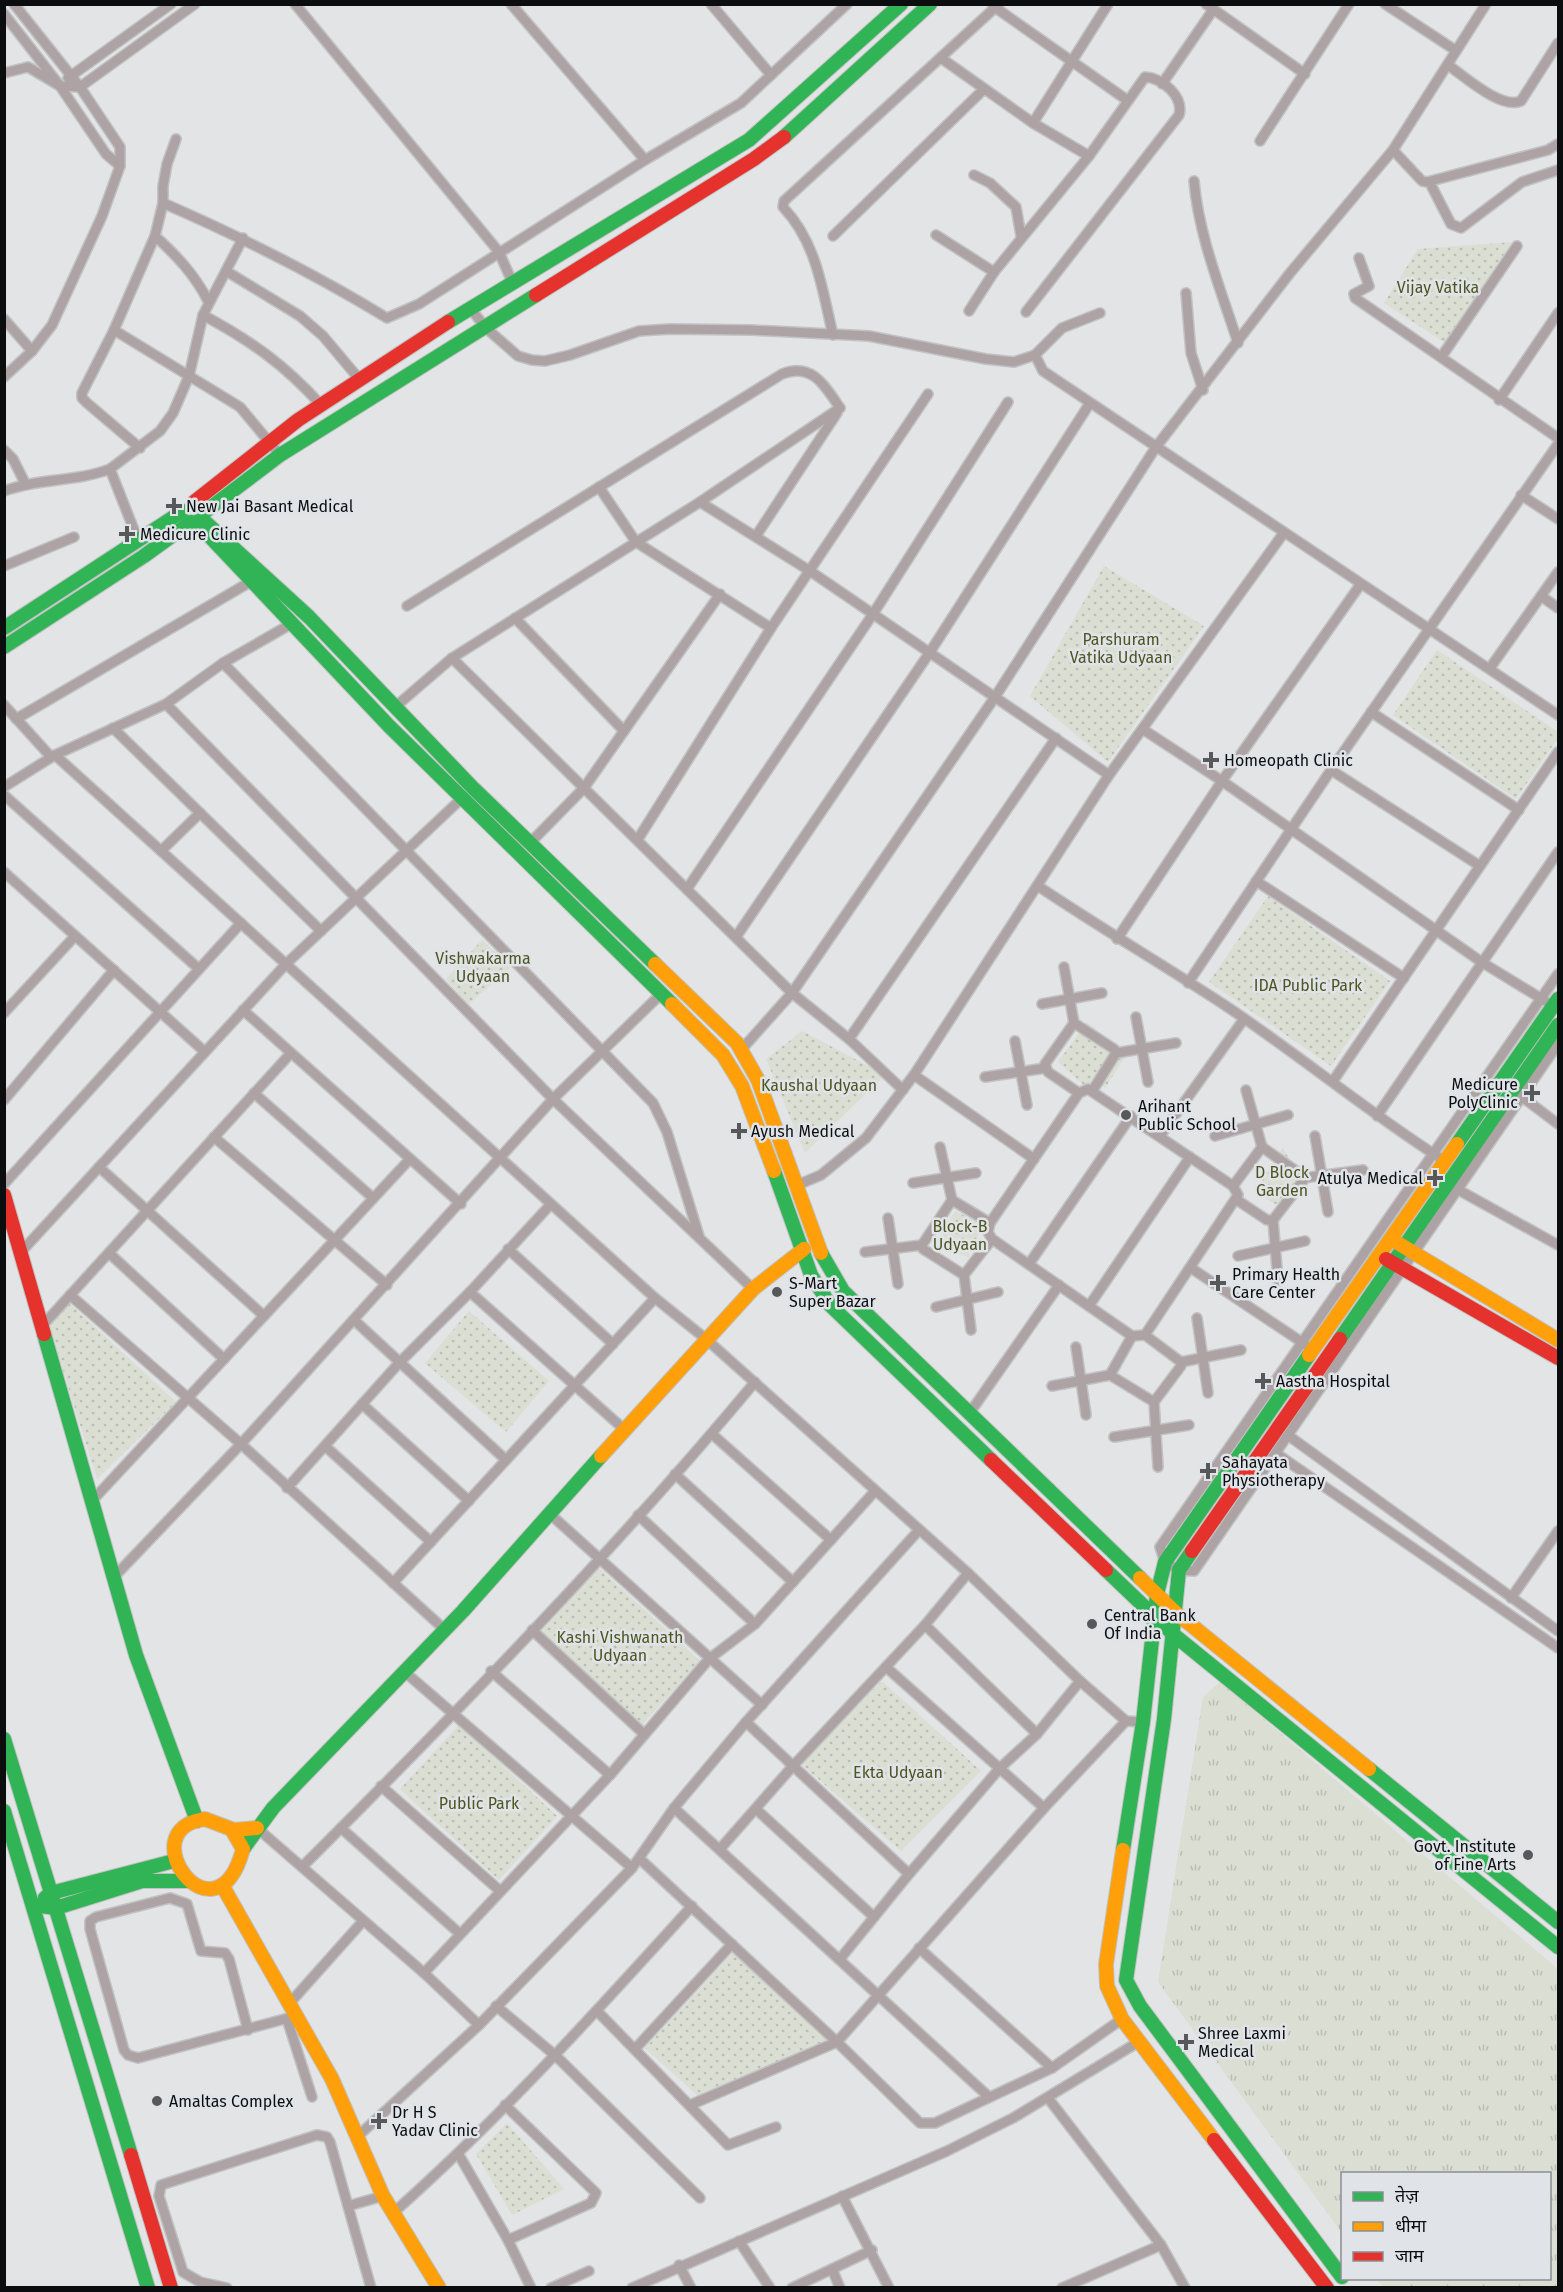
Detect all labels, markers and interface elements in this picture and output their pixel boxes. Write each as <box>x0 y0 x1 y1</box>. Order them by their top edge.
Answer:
park label: Vijay Vatika <box>1397 278 1479 297</box>
place label: New Jai Basant Medical <box>186 497 354 516</box>
marker: New Jai Basant Medical <box>167 499 181 513</box>
marker: Medicure Clinic <box>118 525 136 543</box>
place label: Medicure Clinic <box>140 525 251 544</box>
park label: Parshuram Vatika Udyaan <box>1070 630 1172 667</box>
marker: Homeopath Clinic <box>1202 751 1220 769</box>
place label: Homeopath Clinic <box>1224 751 1353 770</box>
park label: Vishwakarma Udyaan <box>435 949 531 986</box>
park label: IDA Public Park <box>1254 976 1363 995</box>
place label: Medicure PolyClinic <box>1448 1075 1518 1112</box>
park label: Kaushal Udyaan <box>761 1076 877 1095</box>
marker: Medicure PolyClinic <box>1523 1084 1541 1102</box>
place label: Arihant Public School <box>1138 1097 1236 1134</box>
marker: Arihant Public School <box>1119 1108 1133 1122</box>
place label: Ayush Medical <box>751 1122 855 1141</box>
marker: Ayush Medical <box>732 1124 746 1138</box>
park label: D Block Garden <box>1255 1163 1310 1200</box>
place label: Atulya Medical <box>1318 1169 1423 1188</box>
marker: Atulya Medical <box>1428 1171 1442 1185</box>
park label: Block-B Udyaan <box>932 1217 988 1254</box>
place label: Primary Health Care Center <box>1232 1265 1340 1302</box>
place label: S-Mart Super Bazar <box>789 1274 877 1311</box>
marker: Primary Health Care Center <box>1209 1274 1227 1292</box>
marker: S-Mart Super Bazar <box>770 1285 784 1299</box>
marker: Aastha Hospital <box>1254 1372 1272 1390</box>
place label: Aastha Hospital <box>1276 1372 1390 1391</box>
place label: Sahayata Physiotherapy <box>1222 1453 1325 1490</box>
marker: Sahayata Physiotherapy <box>1199 1462 1217 1480</box>
place label: Central Bank Of India <box>1104 1606 1196 1643</box>
marker: Central Bank Of India <box>1085 1617 1099 1631</box>
park label: Kashi Vishwanath Udyaan <box>557 1628 683 1665</box>
park label: Ekta Udyaan <box>853 1763 943 1782</box>
park label: Public Park <box>439 1794 520 1813</box>
place label: Govt. Institute of Fine Arts <box>1414 1837 1516 1874</box>
marker: Govt. Institute of Fine Arts <box>1521 1848 1535 1862</box>
place label: Shree Laxmi Medical <box>1198 2024 1286 2061</box>
marker: Shree Laxmi Medical <box>1179 2035 1193 2049</box>
place label: Amaltas Complex <box>169 2092 293 2111</box>
marker: Amaltas Complex <box>150 2094 164 2108</box>
place label: Dr H S Yadav Clinic <box>392 2103 478 2140</box>
marker: Dr H S Yadav Clinic <box>370 2112 388 2130</box>
legend <box>1341 2172 1551 2280</box>
text: तेज़ <box>1395 2185 1419 2207</box>
text: धीमा <box>1395 2215 1426 2237</box>
text: जाम <box>1395 2245 1425 2267</box>

